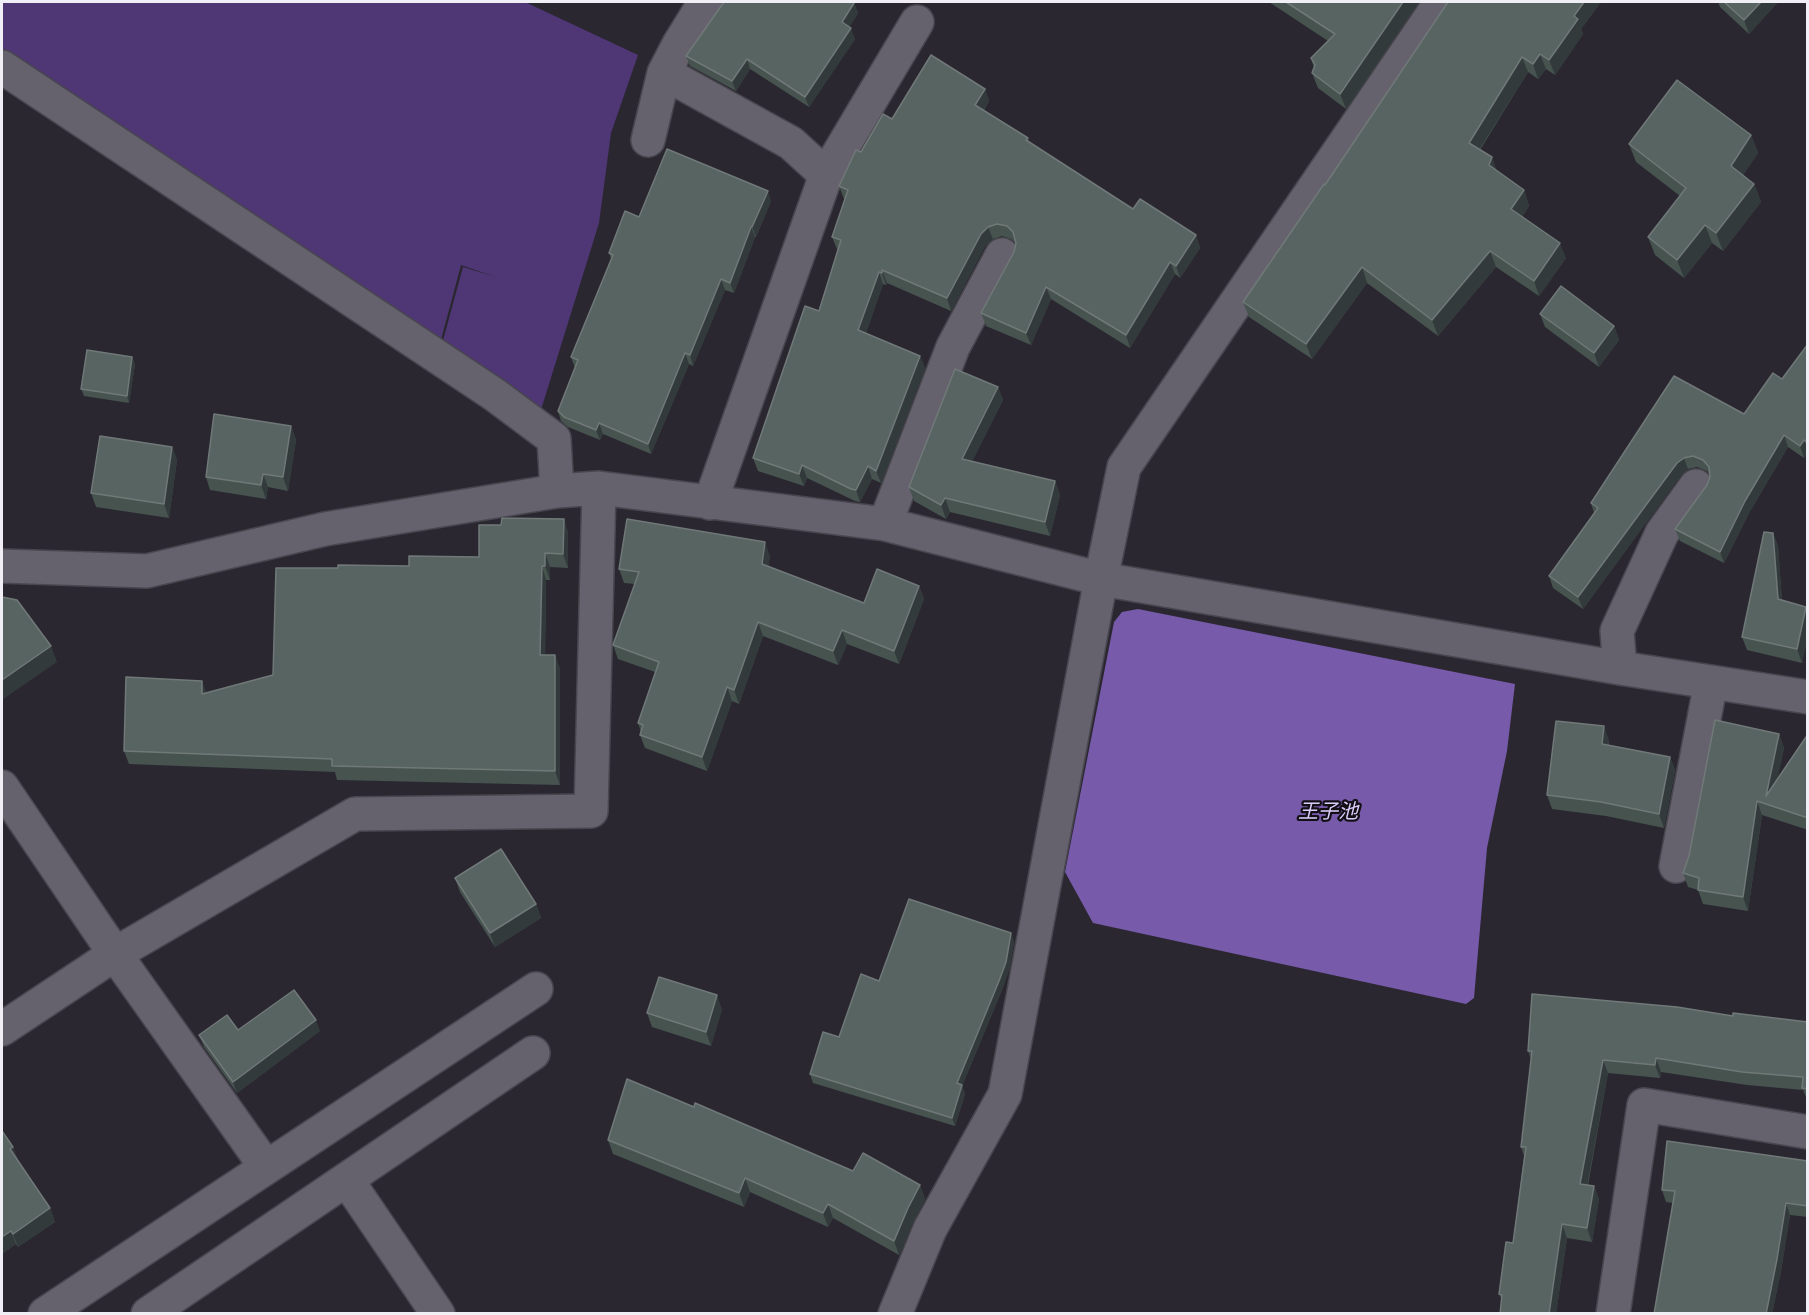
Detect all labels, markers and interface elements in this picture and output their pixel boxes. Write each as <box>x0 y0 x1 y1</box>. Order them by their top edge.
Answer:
water label: 王子池 <box>1298 799 1358 823</box>

